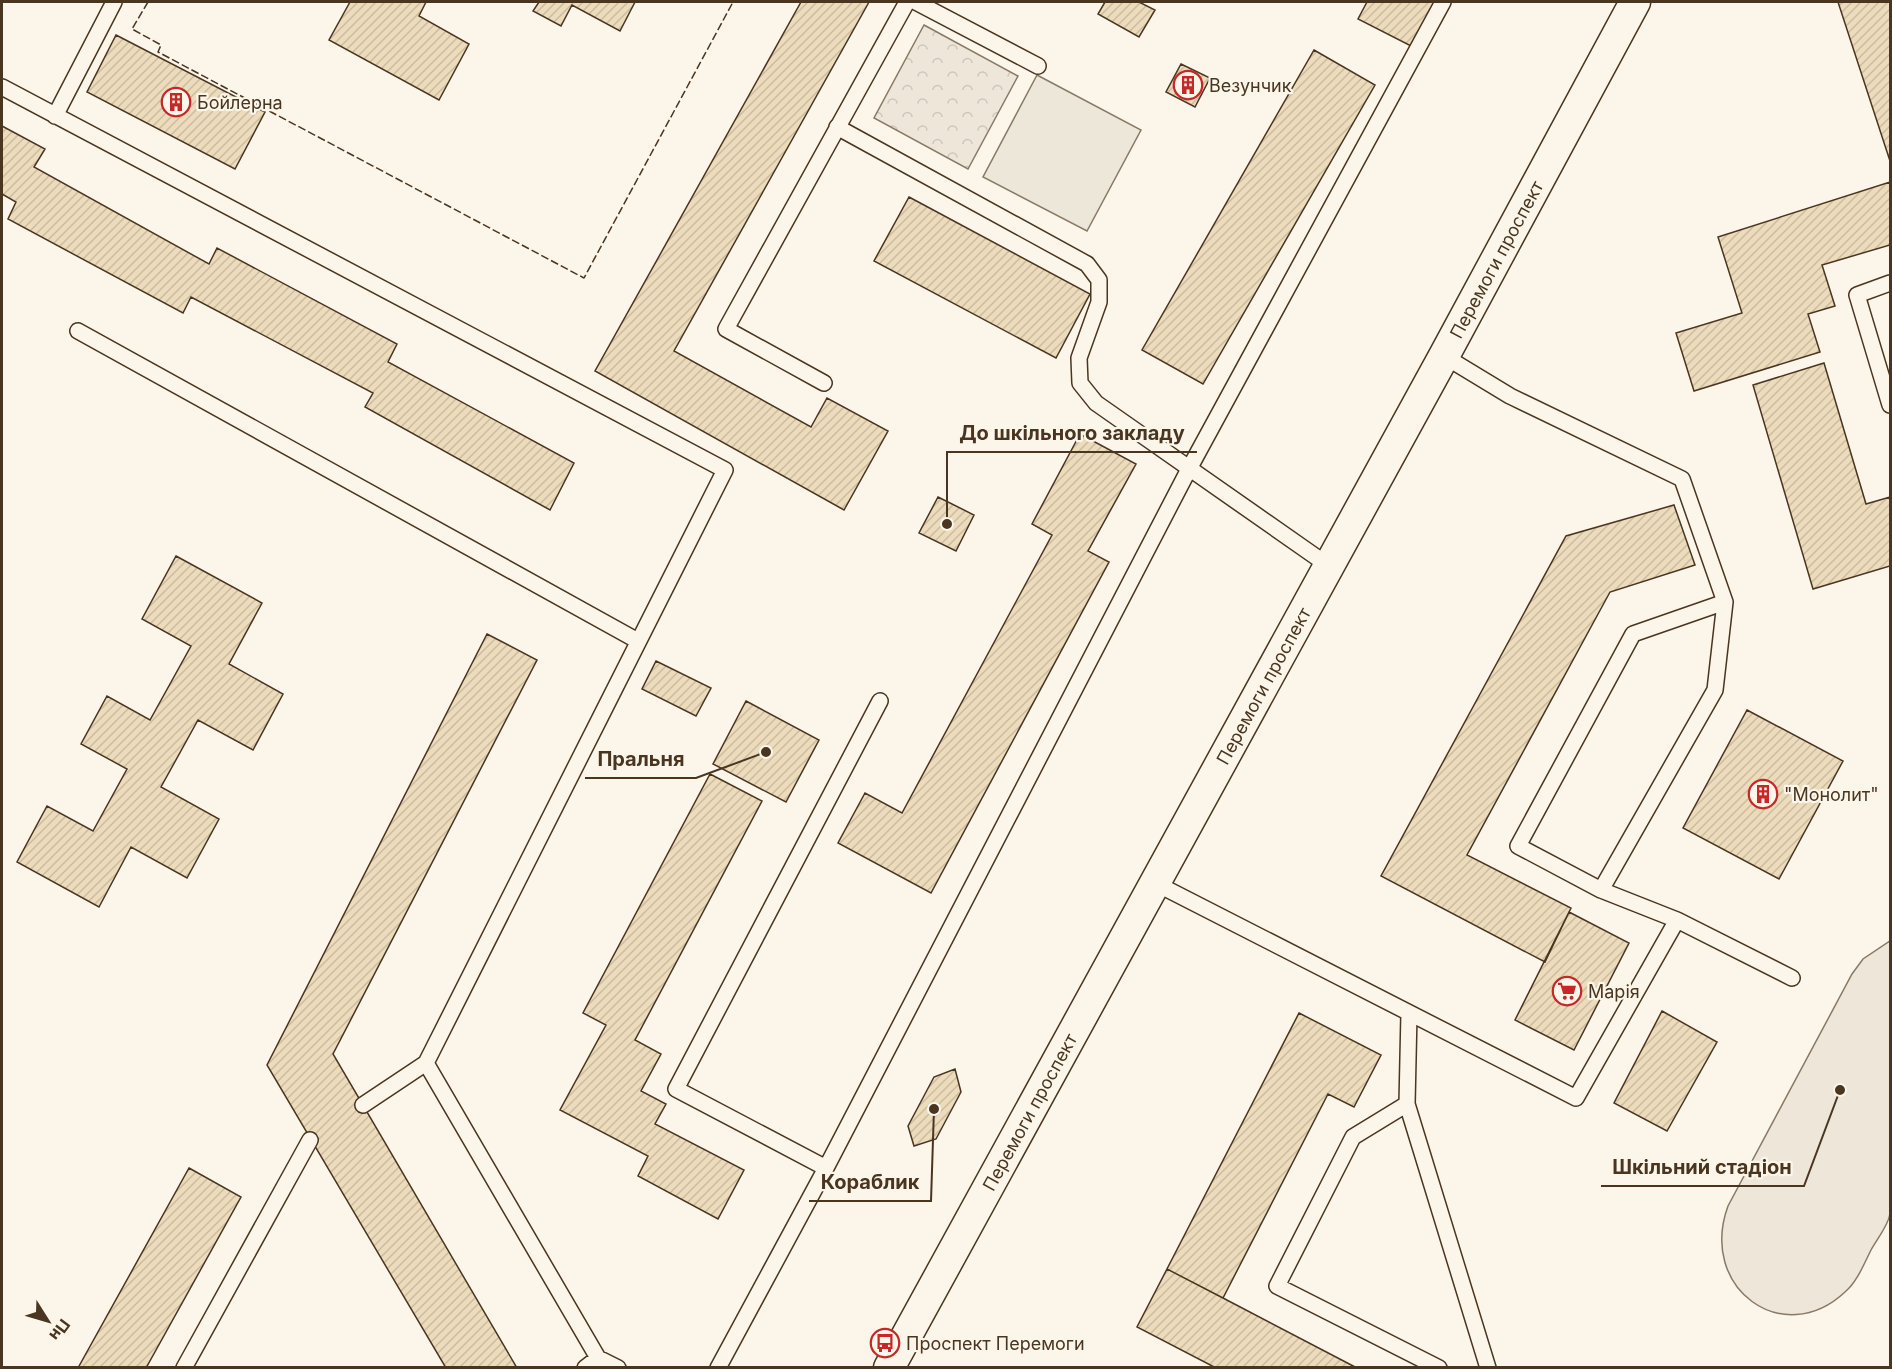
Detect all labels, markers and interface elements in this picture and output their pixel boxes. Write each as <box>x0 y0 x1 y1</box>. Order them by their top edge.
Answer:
building icon: Везунчик <box>1172 69 1204 101</box>
place label: Везунчик <box>1209 75 1292 96</box>
building icon: Бойлерна <box>160 86 192 118</box>
place label: Бойлерна <box>197 92 283 113</box>
street label: Перемоги проспект <box>1445 176 1547 342</box>
callout: До шкільного закладу <box>947 414 1197 452</box>
text: До шкільного закладу <box>959 421 1185 445</box>
street label: Перемоги проспект <box>1212 603 1315 768</box>
callout: Пральня <box>585 740 696 778</box>
text: Пральня <box>597 747 685 771</box>
building icon: "Монолит" <box>1747 778 1779 810</box>
place label: "Монолит" <box>1784 784 1879 805</box>
supermarket icon: Марія <box>1551 975 1583 1007</box>
place label: Марія <box>1588 981 1640 1002</box>
street label: Перемоги проспект <box>978 1029 1081 1194</box>
callout: Шкільний стадіон <box>1601 1148 1804 1186</box>
text: Шкільний стадіон <box>1612 1155 1792 1179</box>
callout: Кораблик <box>809 1163 931 1201</box>
text: Кораблик <box>821 1170 920 1194</box>
north arrow <box>18 1291 78 1351</box>
text: Пн <box>45 1315 75 1345</box>
bus stop icon: Проспект Перемоги <box>869 1327 901 1359</box>
place label: Проспект Перемоги <box>906 1333 1085 1354</box>

